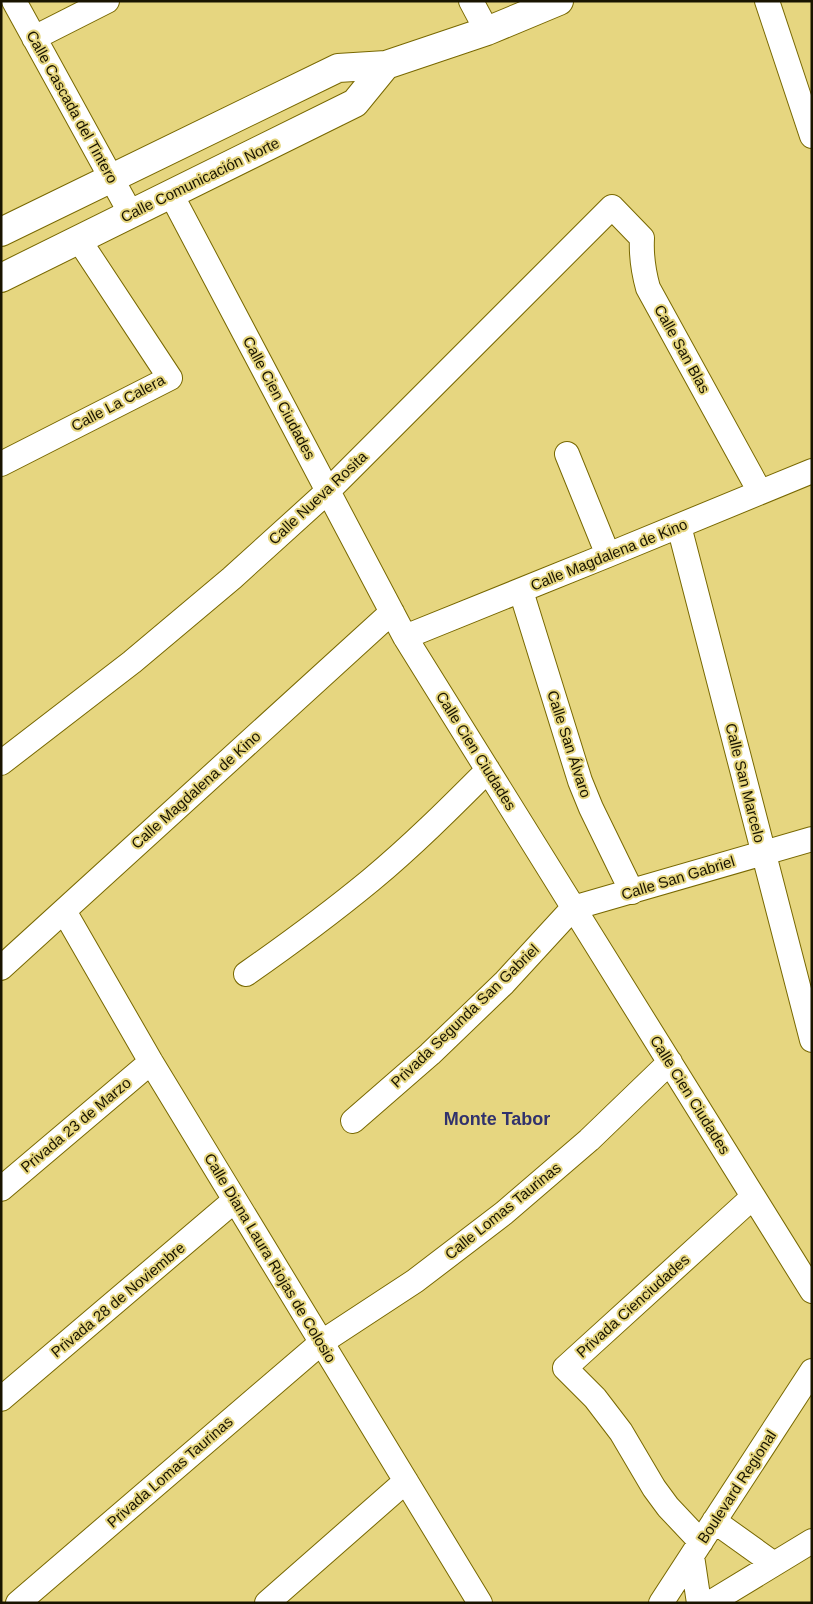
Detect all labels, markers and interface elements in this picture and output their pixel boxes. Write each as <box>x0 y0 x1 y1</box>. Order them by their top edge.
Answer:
street label: Calle Cascada del Tintero <box>23 28 122 186</box>
street label: Calle Comunicación Norte <box>118 134 282 225</box>
street label: Calle San Blas <box>651 302 714 396</box>
street label: Calle Cien Ciudades <box>240 333 319 462</box>
street label: Calle La Calera <box>68 370 168 434</box>
street label: Calle Nueva Rosita <box>265 447 371 548</box>
street label: Calle Magdalena de Kino <box>528 515 690 594</box>
street label: Calle Cien Ciudades <box>433 688 520 813</box>
street label: Calle San Álvaro <box>544 688 595 800</box>
street label: Calle San Marcelo <box>722 721 769 844</box>
street label: Calle Magdalena de Kino <box>128 727 264 852</box>
street label: Calle San Gabriel <box>619 852 737 903</box>
street label: Privada Segunda San Gabriel <box>387 941 542 1091</box>
street label: Calle Cien Ciudades <box>647 1032 734 1157</box>
street label: Privada 23 de Marzo <box>17 1074 134 1176</box>
district label: Monte Tabor <box>444 1109 550 1129</box>
street label: Calle Diana Laura Riojas de Colosio <box>201 1150 340 1365</box>
street label: Calle Lomas Taurinas <box>441 1159 564 1263</box>
street label: Privada 28 de Noviembre <box>47 1239 188 1361</box>
street label: Privada Cienciudades <box>573 1250 693 1361</box>
street label: Privada Lomas Taurinas <box>103 1413 236 1531</box>
street label: Boulevard Regional <box>694 1427 779 1546</box>

